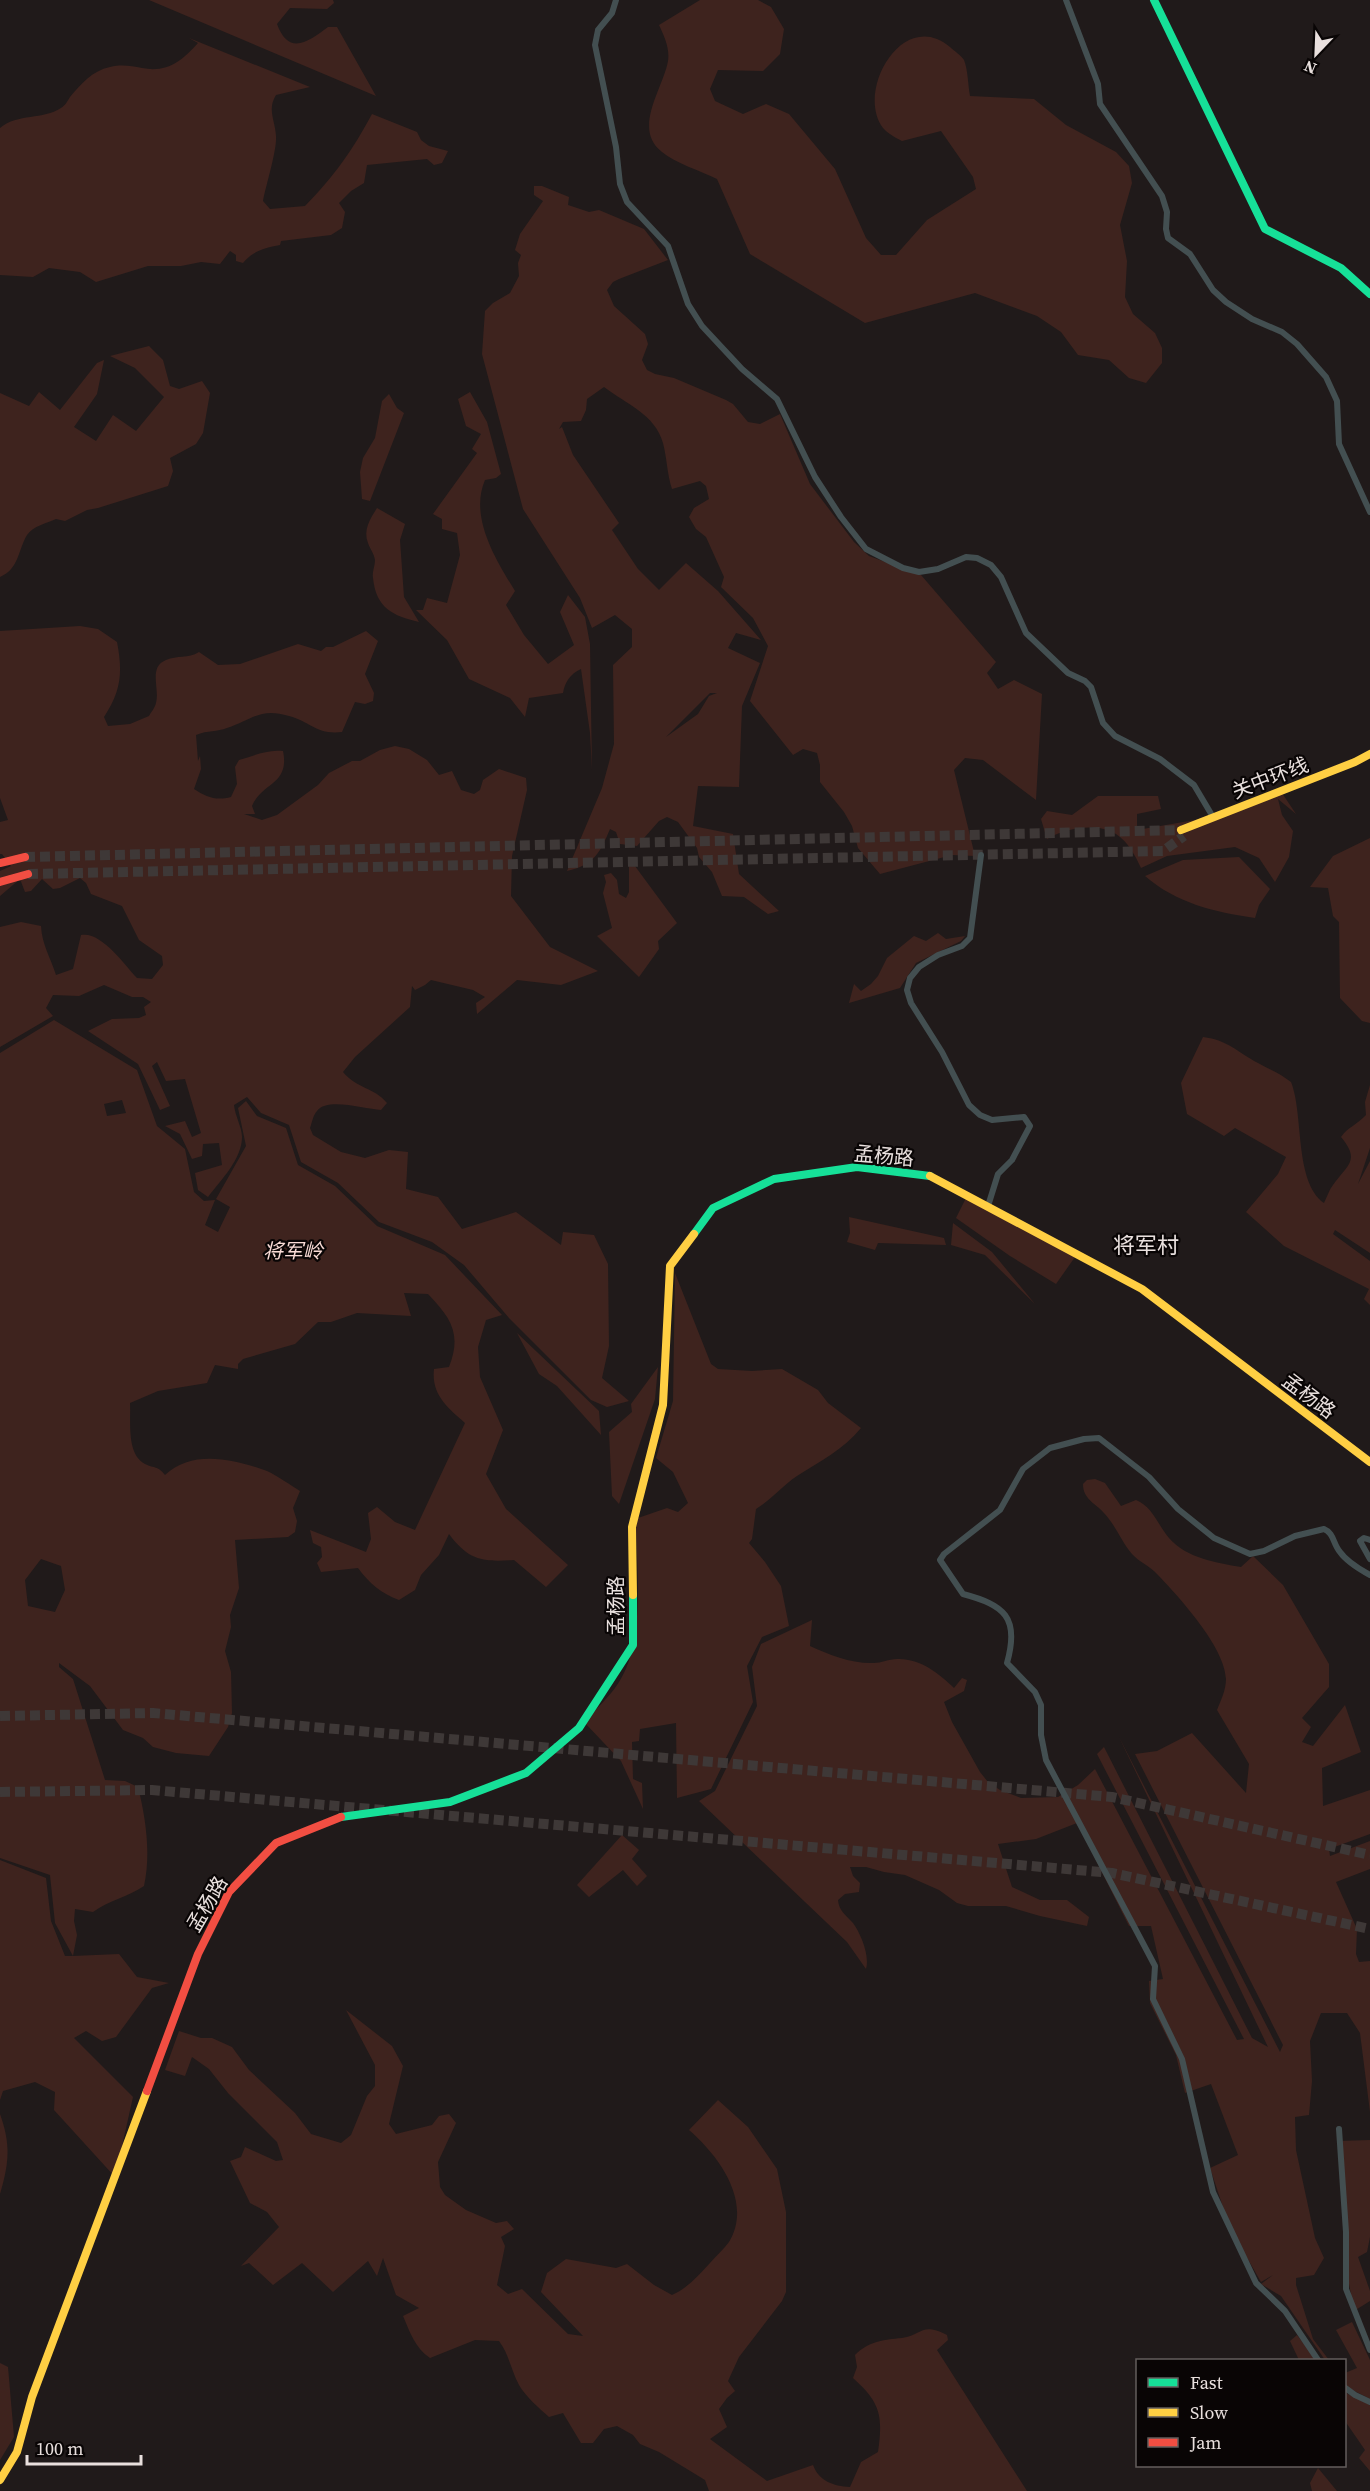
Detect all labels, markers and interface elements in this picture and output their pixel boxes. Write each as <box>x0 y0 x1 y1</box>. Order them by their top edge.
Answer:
north arrow <box>1286 24 1346 84</box>
text: N <box>1300 55 1320 80</box>
street label: 关中环线 <box>1228 751 1312 805</box>
street label: 孟杨路 <box>853 1139 915 1173</box>
district label: 将军村 <box>1113 1230 1179 1260</box>
park label: 将军岭 <box>263 1237 325 1265</box>
street label: 孟杨路 <box>1277 1367 1341 1425</box>
street label: 孟杨路 <box>602 1576 630 1636</box>
street label: 孟杨路 <box>180 1871 234 1937</box>
legend <box>1136 2359 1346 2467</box>
text: Fast <box>1190 2370 1223 2395</box>
text: Slow <box>1190 2400 1228 2425</box>
scale bar <box>27 2428 141 2466</box>
text: Jam <box>1189 2430 1222 2455</box>
text: 100 m <box>36 2436 83 2461</box>

